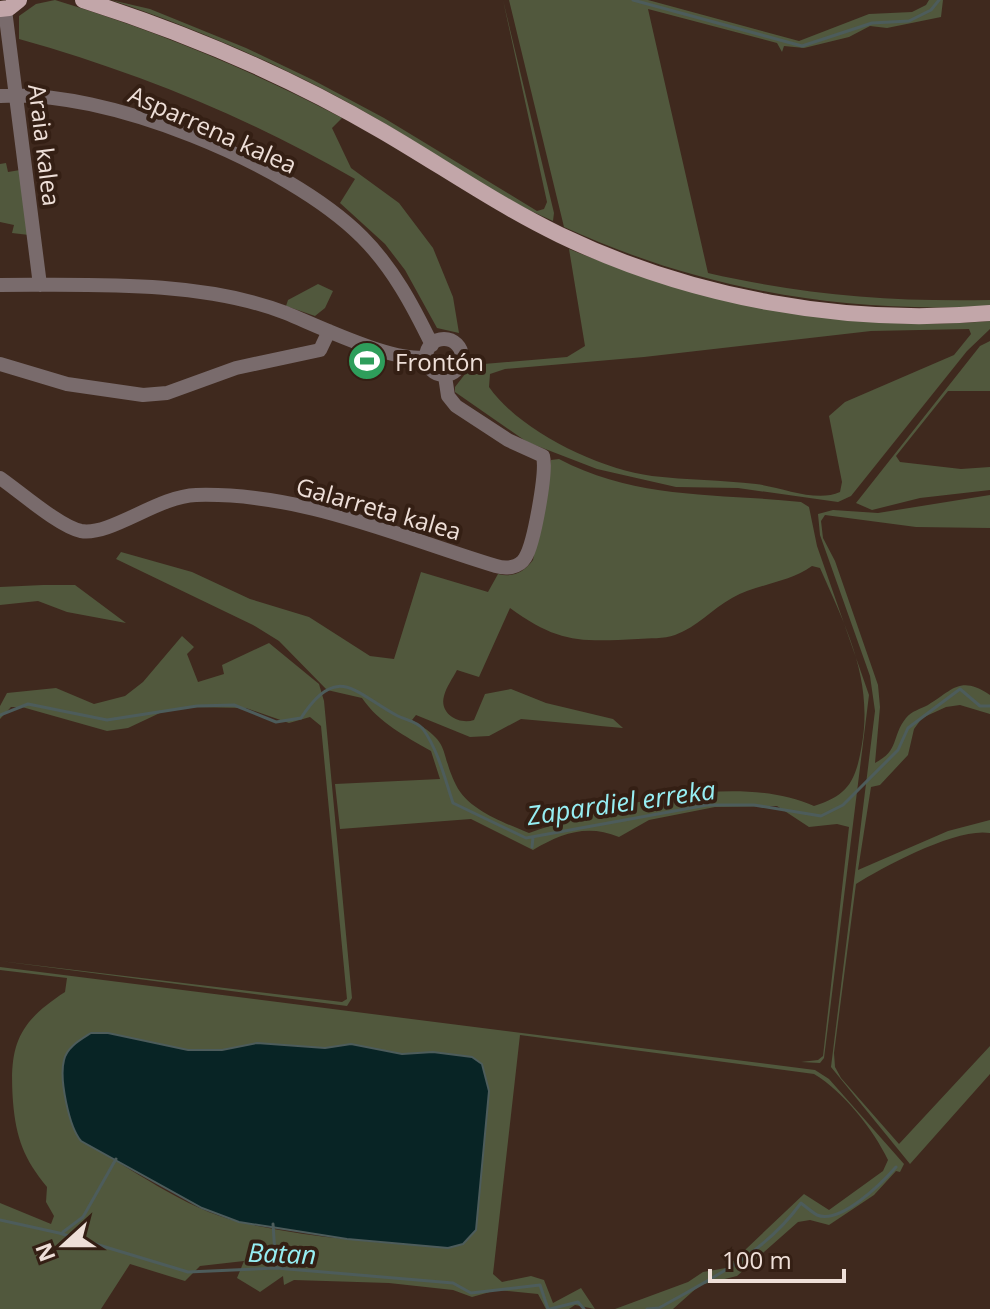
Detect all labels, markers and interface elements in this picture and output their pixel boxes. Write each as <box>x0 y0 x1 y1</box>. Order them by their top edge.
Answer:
street label: Asparrena kalea <box>124 77 302 181</box>
street label: Araia kalea <box>21 82 69 208</box>
sports icon: Frontón <box>346 340 388 382</box>
place label: Frontón <box>395 345 484 378</box>
street label: Galarreta kalea <box>293 469 465 547</box>
water label: Zapardiel erreka <box>523 771 718 833</box>
north arrow <box>24 1205 104 1285</box>
scale bar <box>710 1233 844 1283</box>
water label: Batan <box>247 1234 317 1272</box>
text: N <box>27 1239 62 1266</box>
text: 100 m <box>722 1243 792 1276</box>

